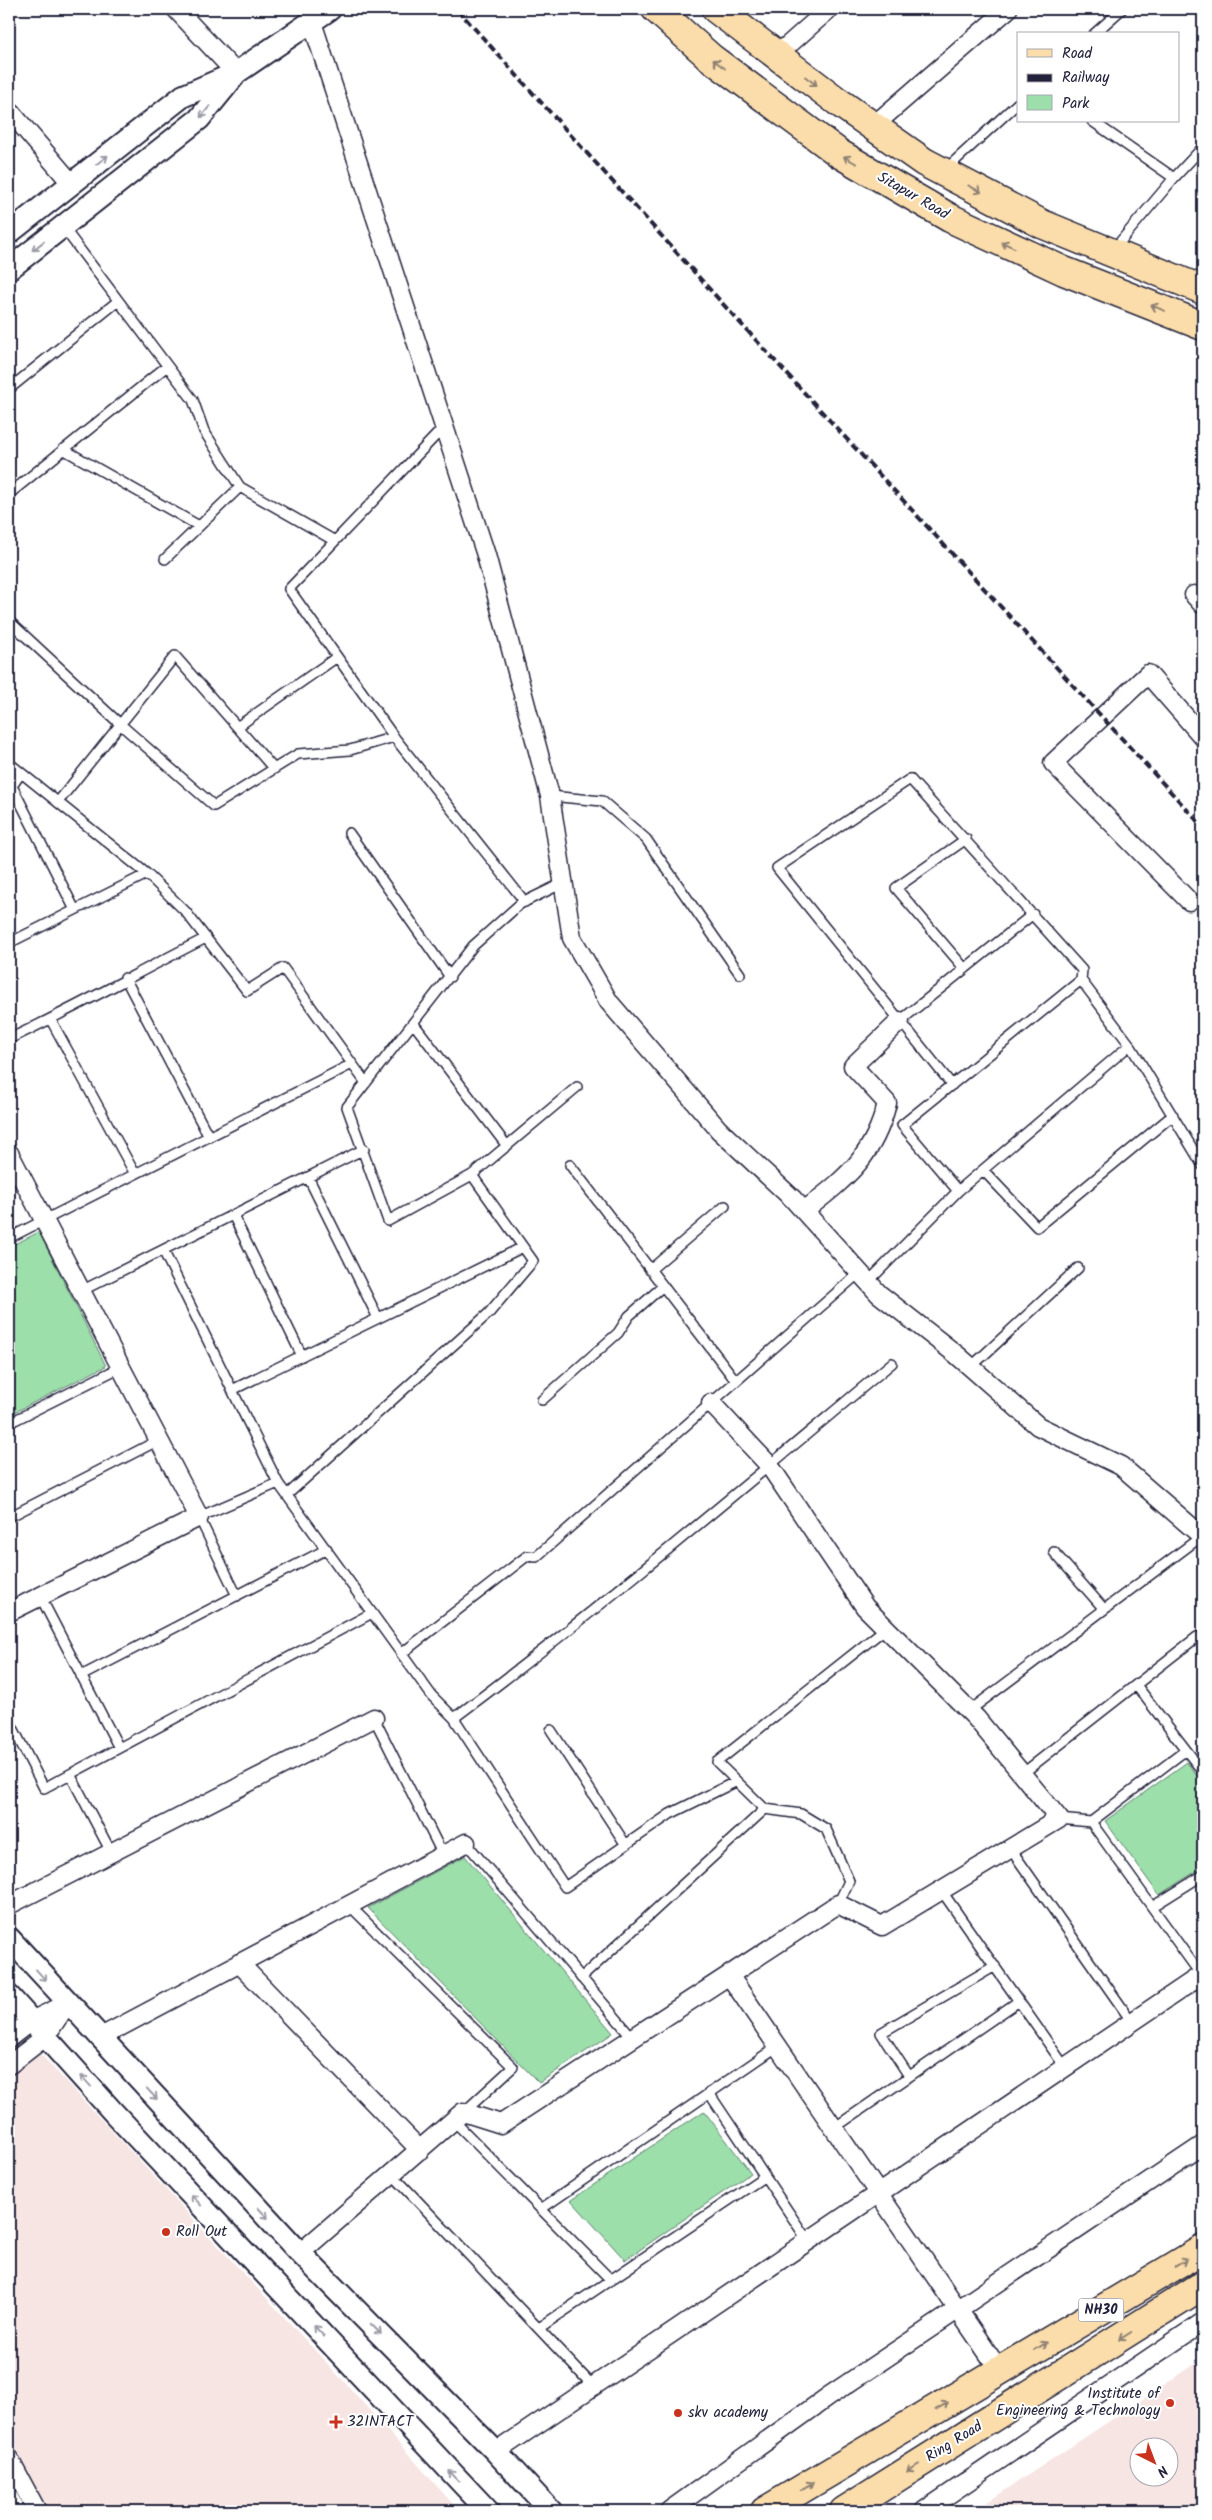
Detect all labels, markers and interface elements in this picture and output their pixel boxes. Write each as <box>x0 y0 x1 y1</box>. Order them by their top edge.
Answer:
legend <box>1017 32 1180 122</box>
text: Road <box>1062 42 1093 66</box>
one-way arrow <box>713 58 726 69</box>
text: Railway <box>1062 66 1110 90</box>
one-way arrow <box>804 75 817 86</box>
text: Park <box>1062 92 1090 116</box>
one-way arrow <box>200 105 211 118</box>
one-way arrow <box>95 155 109 165</box>
one-way arrow <box>842 155 857 165</box>
street label: Sitapur Road <box>872 166 954 227</box>
one-way arrow <box>968 184 983 194</box>
one-way arrow <box>1001 240 1016 249</box>
one-way arrow <box>32 241 45 252</box>
one-way arrow <box>1151 303 1166 312</box>
one-way arrow <box>35 1968 47 1981</box>
one-way arrow <box>80 2075 92 2088</box>
one-way arrow <box>146 2088 158 2100</box>
one-way arrow <box>190 2194 202 2207</box>
one-way arrow <box>257 2206 269 2219</box>
place label: Roll Out <box>176 2220 227 2244</box>
marker: Roll Out <box>160 2226 172 2238</box>
one-way arrow <box>1173 2257 1187 2267</box>
road number: NH30 <box>1078 2298 1124 2322</box>
one-way arrow <box>370 2323 382 2336</box>
one-way arrow <box>313 2325 325 2338</box>
one-way arrow <box>1119 2331 1133 2341</box>
one-way arrow <box>1034 2341 1048 2351</box>
place label: Institute of Engineering & Technology <box>996 2382 1161 2423</box>
marker: Institute of Engineering & Technology <box>1164 2397 1176 2409</box>
place label: skv academy <box>688 2401 769 2425</box>
one-way arrow <box>934 2401 948 2411</box>
marker: skv academy <box>672 2407 684 2419</box>
place label: 32INTACT <box>347 2410 415 2434</box>
marker: 32INTACT <box>329 2415 343 2429</box>
street label: Ring Road <box>921 2415 988 2469</box>
north arrow <box>1130 2438 1180 2488</box>
text: N <box>1151 2460 1173 2482</box>
one-way arrow <box>907 2463 921 2473</box>
one-way arrow <box>448 2469 460 2482</box>
one-way arrow <box>799 2481 813 2491</box>

